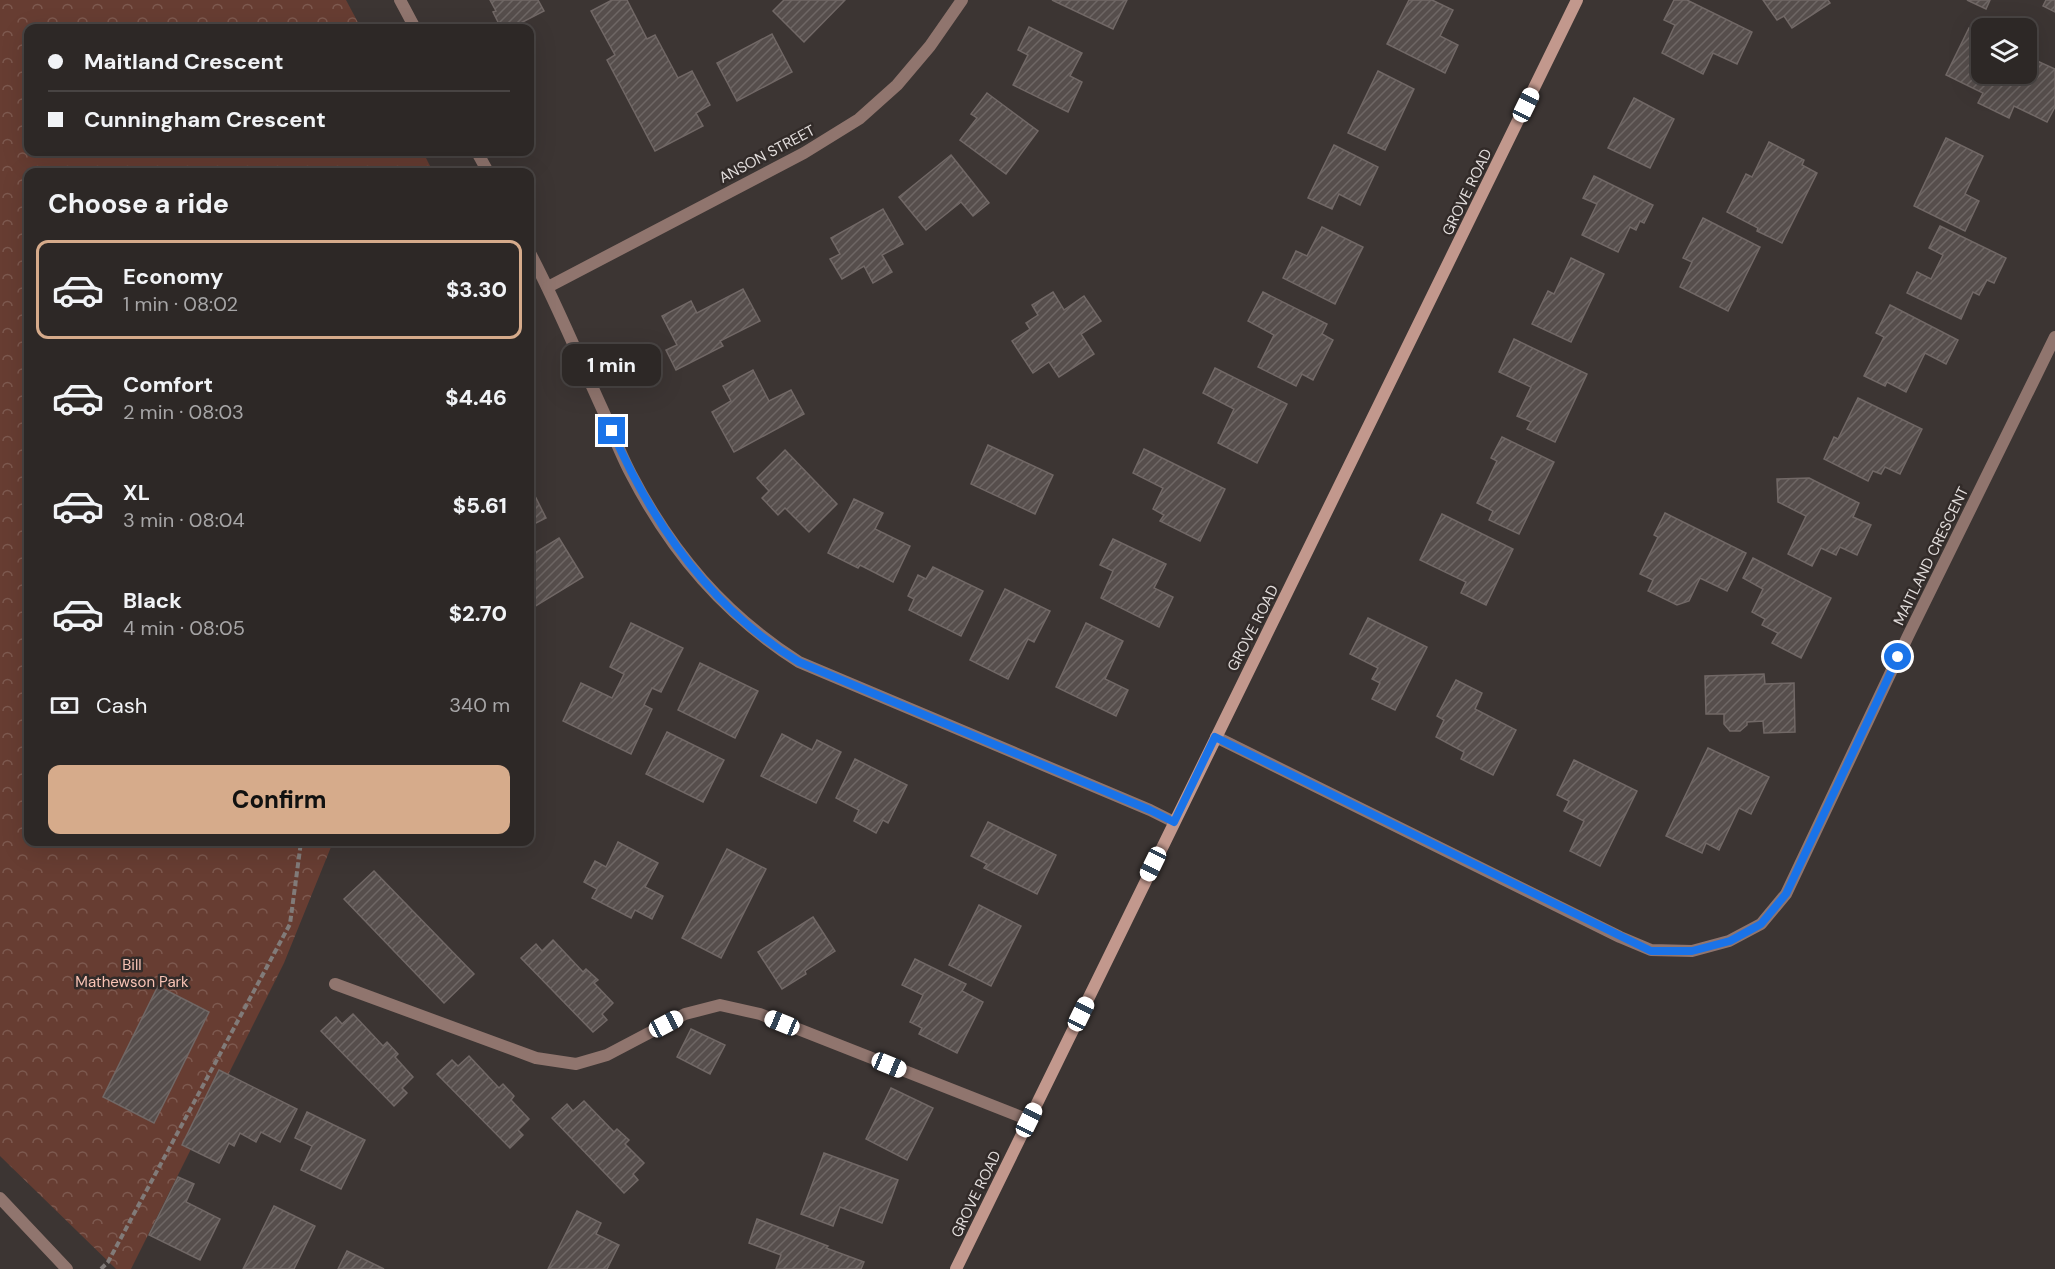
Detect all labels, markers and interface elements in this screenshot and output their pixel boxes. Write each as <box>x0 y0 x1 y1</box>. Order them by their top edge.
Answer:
map controls <box>1971 18 2037 84</box>
button: layers <box>1971 18 2037 84</box>
text: Maitland Crescent <box>84 47 284 76</box>
car <box>1510 85 1542 125</box>
text: Cunningham Crescent <box>84 105 326 134</box>
street label: ANSON STREET <box>715 120 819 188</box>
street label: GROVE ROAD <box>1437 145 1497 239</box>
text: Choose a ride <box>48 186 229 221</box>
text: Economy <box>123 262 223 291</box>
icon: car <box>51 263 105 317</box>
text: $3.30 <box>446 275 507 304</box>
text: 1 min · 08:02 <box>123 291 238 317</box>
callout: 1 min <box>562 344 662 386</box>
text: 1 min <box>587 352 636 378</box>
text: Comfort <box>123 370 213 399</box>
icon: car <box>51 371 105 425</box>
text: $4.46 <box>445 383 507 412</box>
text: 2 min · 08:03 <box>123 399 244 425</box>
route end <box>598 417 625 444</box>
text: XL <box>123 478 150 507</box>
icon: car <box>51 479 105 533</box>
street label: MAITLAND CRESCENT <box>1889 483 1973 629</box>
text: $5.61 <box>453 491 507 520</box>
text: 3 min · 08:04 <box>123 507 245 533</box>
street label: GROVE ROAD <box>1223 582 1283 674</box>
text: Black <box>123 586 182 615</box>
icon: car <box>51 587 105 641</box>
text: $2.70 <box>449 599 507 628</box>
text: 4 min · 08:05 <box>123 615 245 641</box>
route start <box>1884 643 1911 670</box>
icon: cash <box>48 689 81 722</box>
text: Cash <box>96 691 147 720</box>
text: 340 m <box>449 692 510 718</box>
button: Confirm <box>48 765 510 834</box>
car <box>1137 844 1169 884</box>
park label: Bill Mathewson Park <box>75 955 189 992</box>
car <box>1065 994 1097 1034</box>
car <box>646 1008 686 1040</box>
car <box>762 1008 802 1038</box>
car <box>869 1050 909 1080</box>
car <box>1013 1100 1045 1140</box>
street label: GROVE ROAD <box>946 1147 1006 1241</box>

